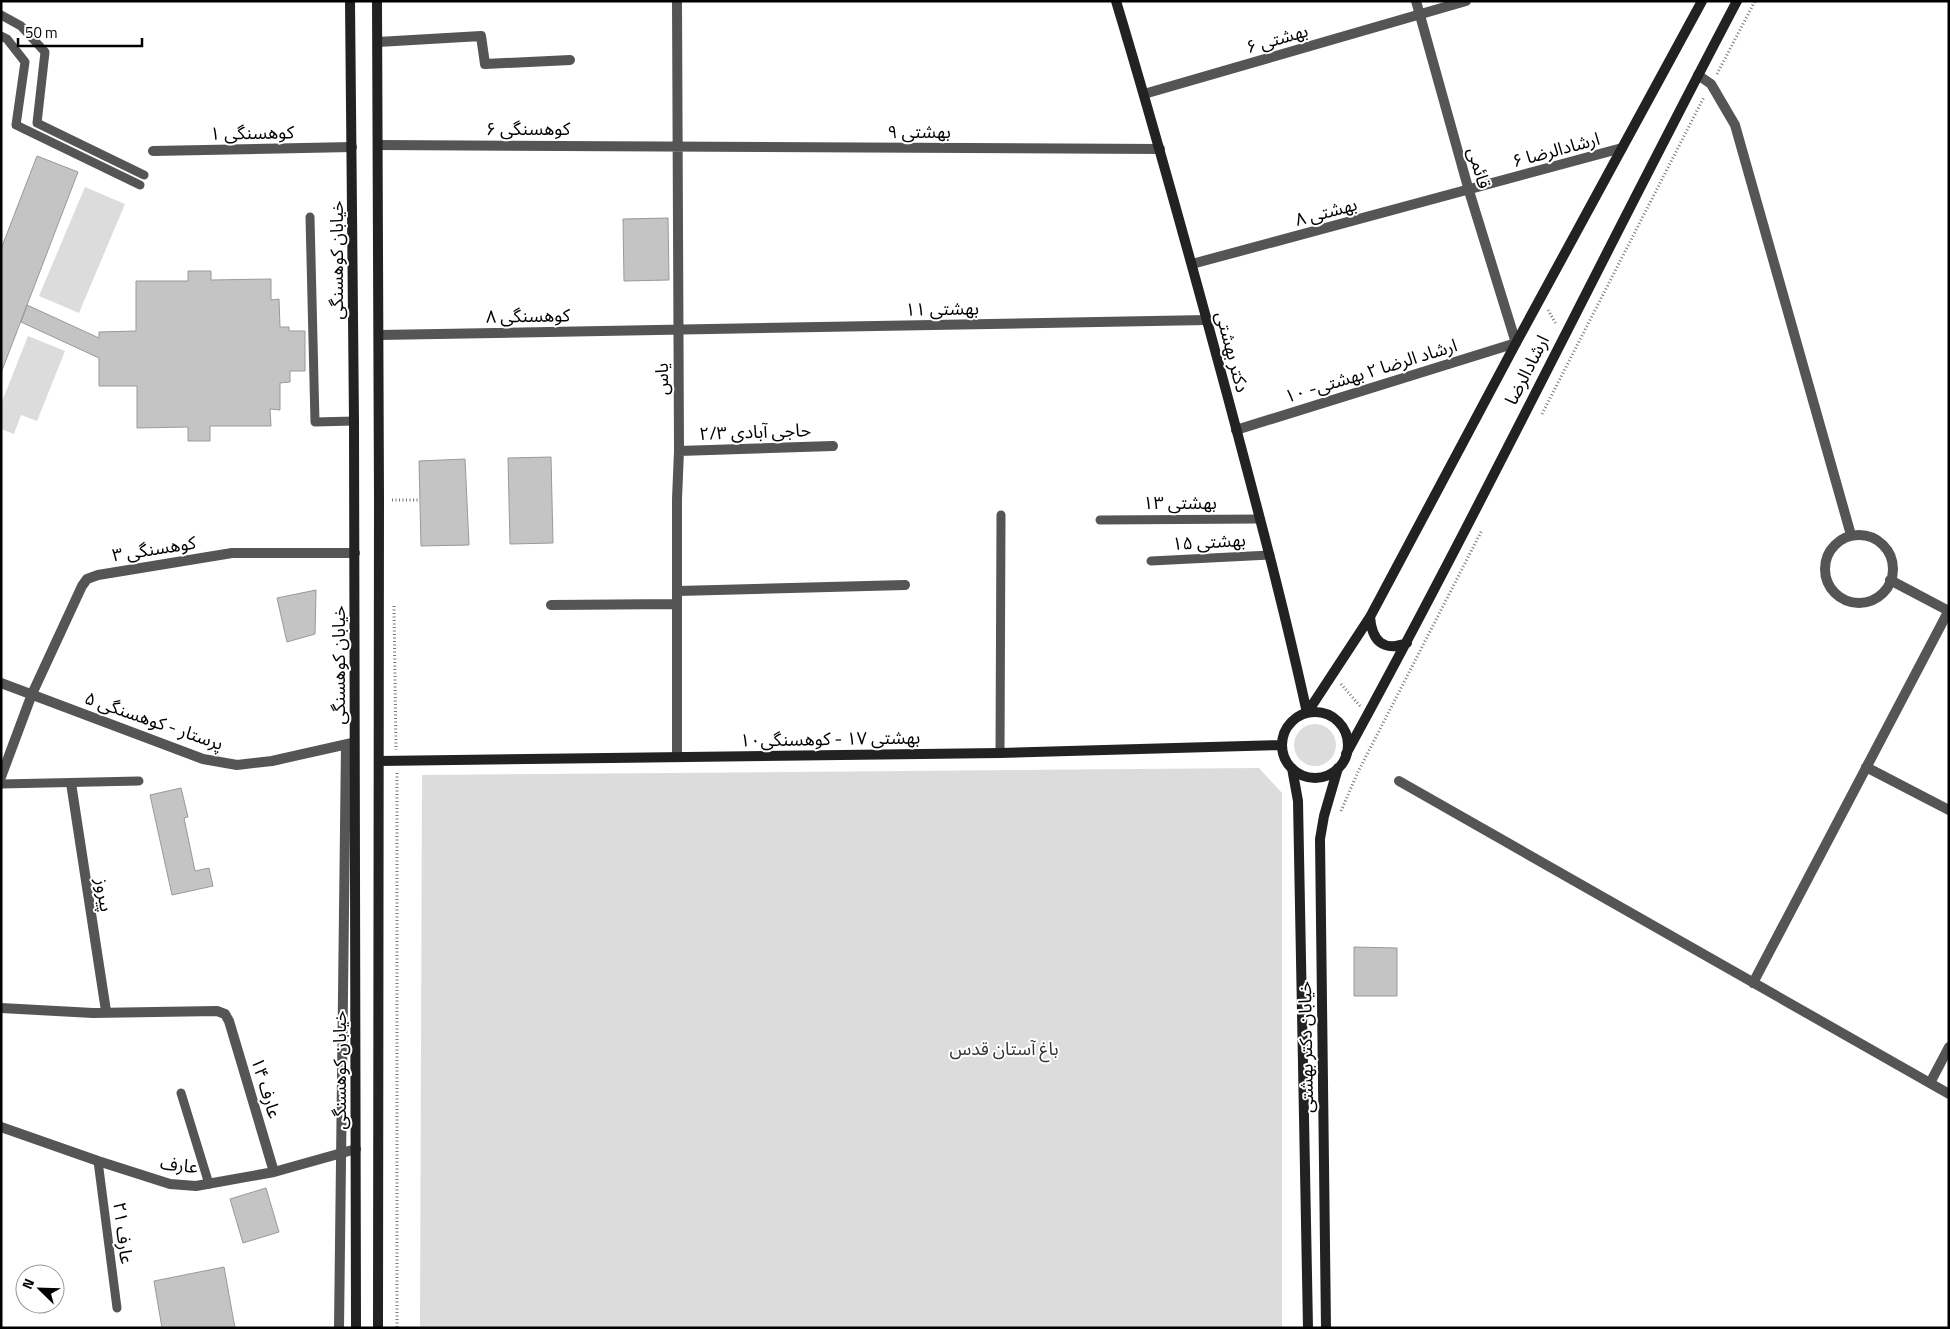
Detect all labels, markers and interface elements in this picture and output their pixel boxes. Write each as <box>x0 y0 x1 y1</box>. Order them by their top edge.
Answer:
scale bar <box>18 15 141 47</box>
street label: بهشتی ۶ <box>1243 17 1311 60</box>
text: 50 m <box>25 21 58 44</box>
street label: کوهسنگی ۶ <box>486 115 571 142</box>
street label: کوهسنگی ۱ <box>210 118 295 147</box>
street label: بهشتی ۹ <box>887 118 951 145</box>
street label: ارشادالرضا ۶ <box>1509 125 1603 174</box>
street label: قائمی <box>1461 144 1498 192</box>
street label: بهشتی ۸ <box>1292 190 1360 233</box>
street label: خیابان کوهسنگی <box>323 200 350 320</box>
street label: بهشتی ۱۱ <box>905 294 979 323</box>
street label: کوهسنگی ۸ <box>486 301 571 330</box>
street label: دکتر بهشتی <box>1209 308 1256 395</box>
street label: ارشادالرضا <box>1497 330 1556 409</box>
street label: ارشاد الرضا ۲ بهشتی- ۱۰ <box>1281 331 1460 410</box>
street label: یاس <box>648 363 675 395</box>
street label: حاجی آبادی ۲/۳ <box>698 416 812 447</box>
street label: بهشتی ۱۳ <box>1143 489 1217 516</box>
street label: بهشتی ۱۵ <box>1171 526 1247 557</box>
street label: کوهسنگی ۳ <box>110 528 198 568</box>
street label: خیابان کوهسنگی <box>325 605 352 725</box>
street label: پرستار - کوهسنگی ۵ <box>81 684 227 757</box>
street label: بهشتی ۱۷ - کوهسنگی۱۰ <box>740 723 920 754</box>
street label: پیروز <box>88 875 120 914</box>
street label: خیابان دکتر بهشتی <box>1291 981 1320 1113</box>
street label: خیابان کوهسنگی <box>326 1010 353 1130</box>
park label: باغ آستان قدس <box>949 1035 1059 1063</box>
street label: عارف ۱۴ <box>244 1054 289 1122</box>
street label: عارف <box>159 1149 200 1180</box>
street label: عارف ۲۱ <box>106 1200 141 1266</box>
north arrow <box>15 1264 65 1314</box>
text: N <box>16 1275 39 1292</box>

